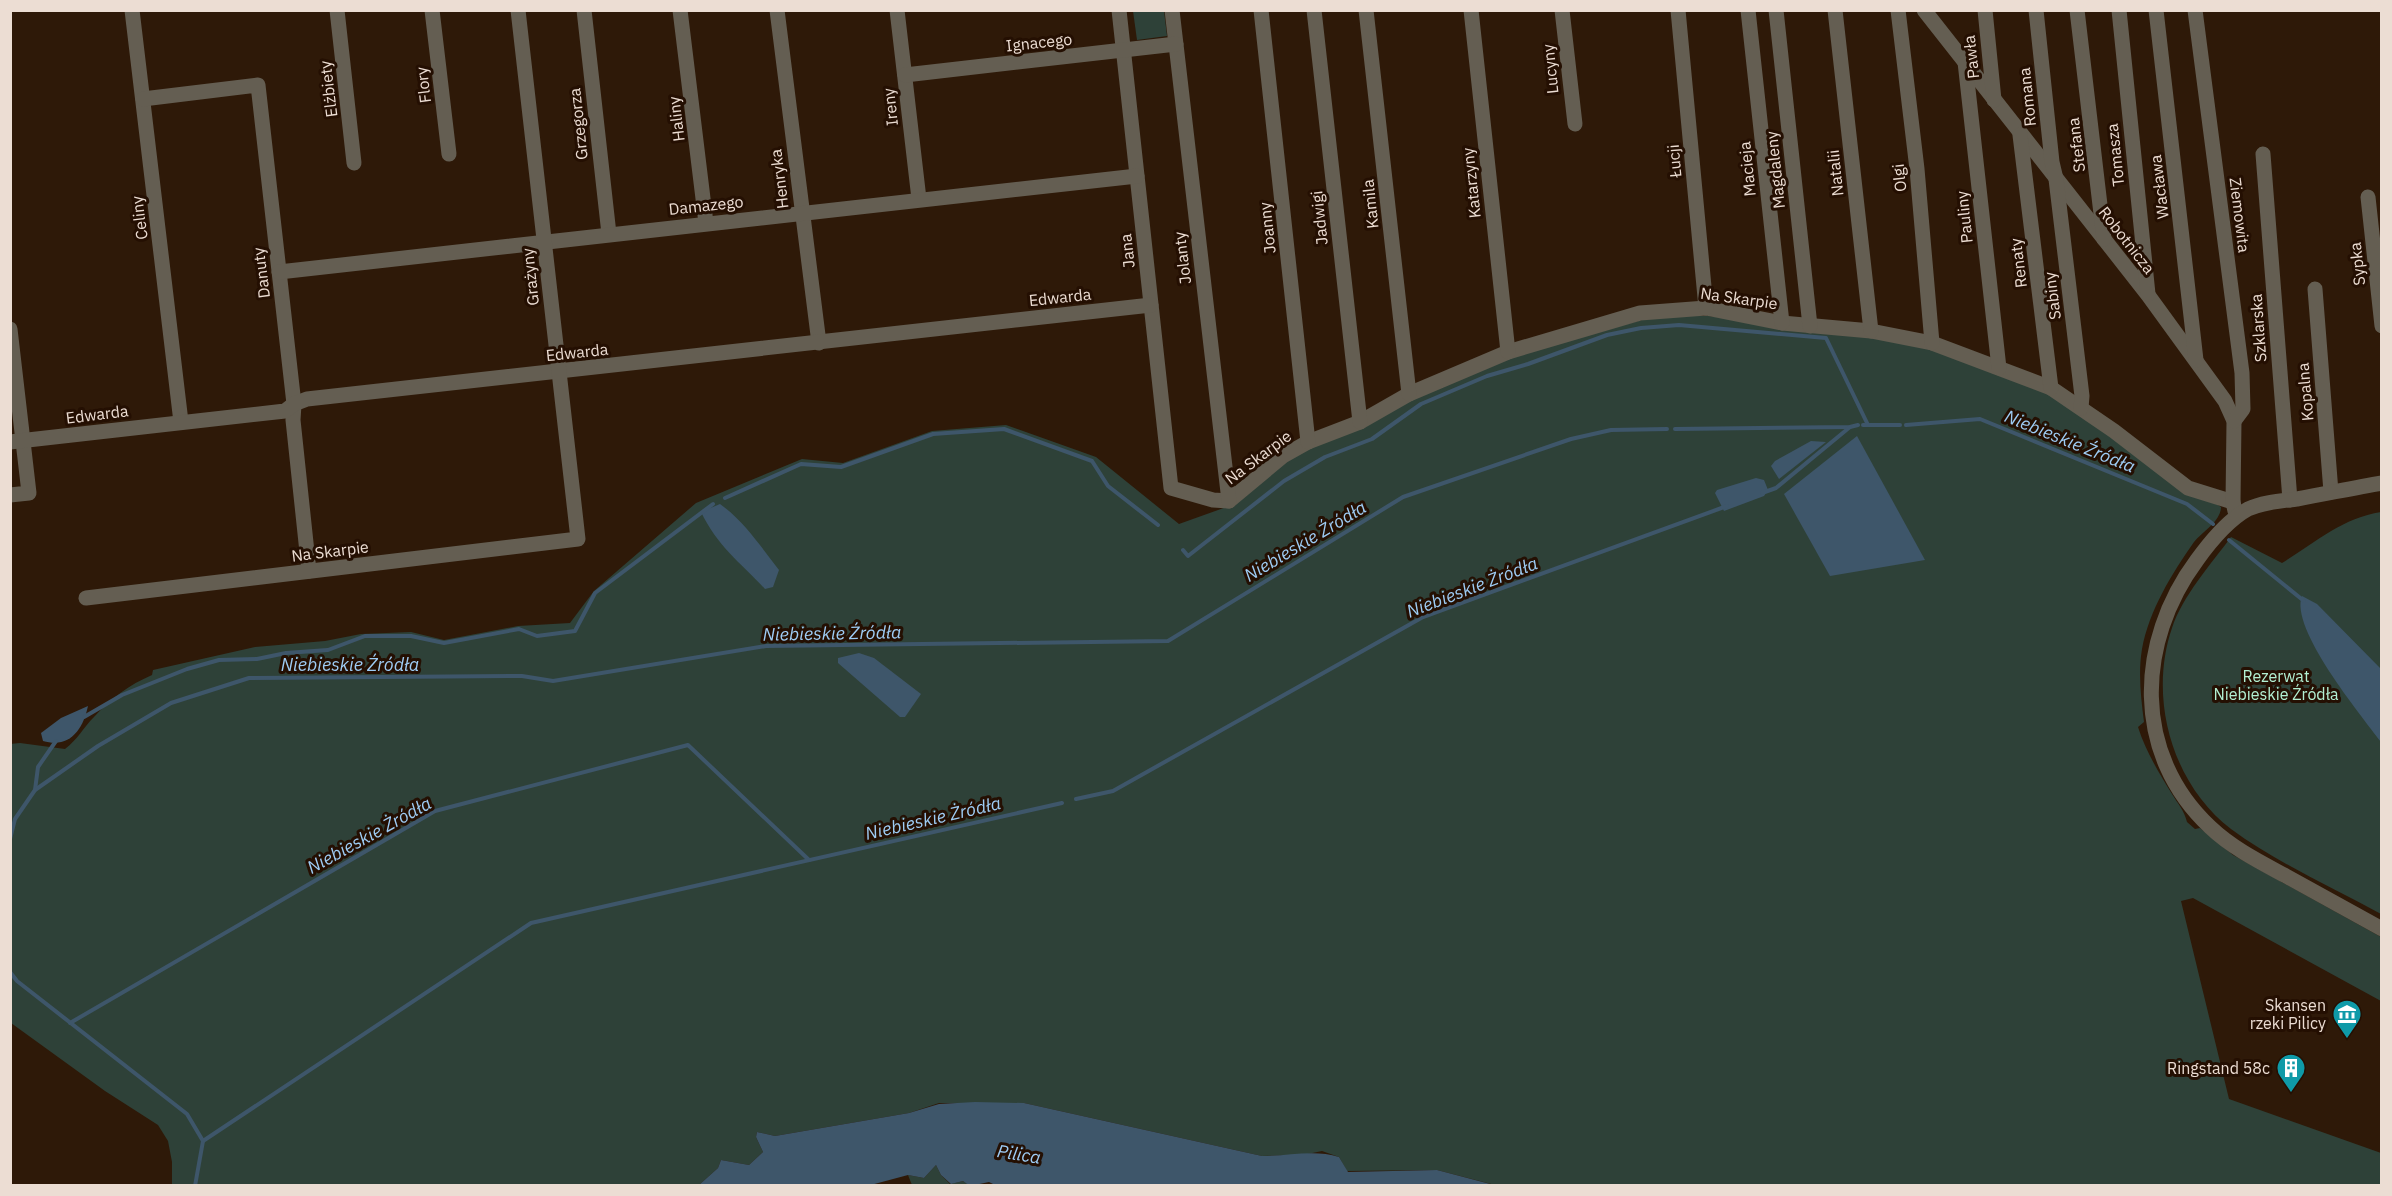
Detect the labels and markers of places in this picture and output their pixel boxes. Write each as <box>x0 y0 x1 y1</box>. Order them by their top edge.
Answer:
place label: Skansen rzeki Pilicy <box>2250 995 2326 1033</box>
museum icon: Skansen rzeki Pilicy <box>2331 998 2363 1040</box>
building icon: Ringstand 58c <box>2275 1052 2307 1094</box>
place label: Ringstand 58c <box>2167 1058 2270 1078</box>

